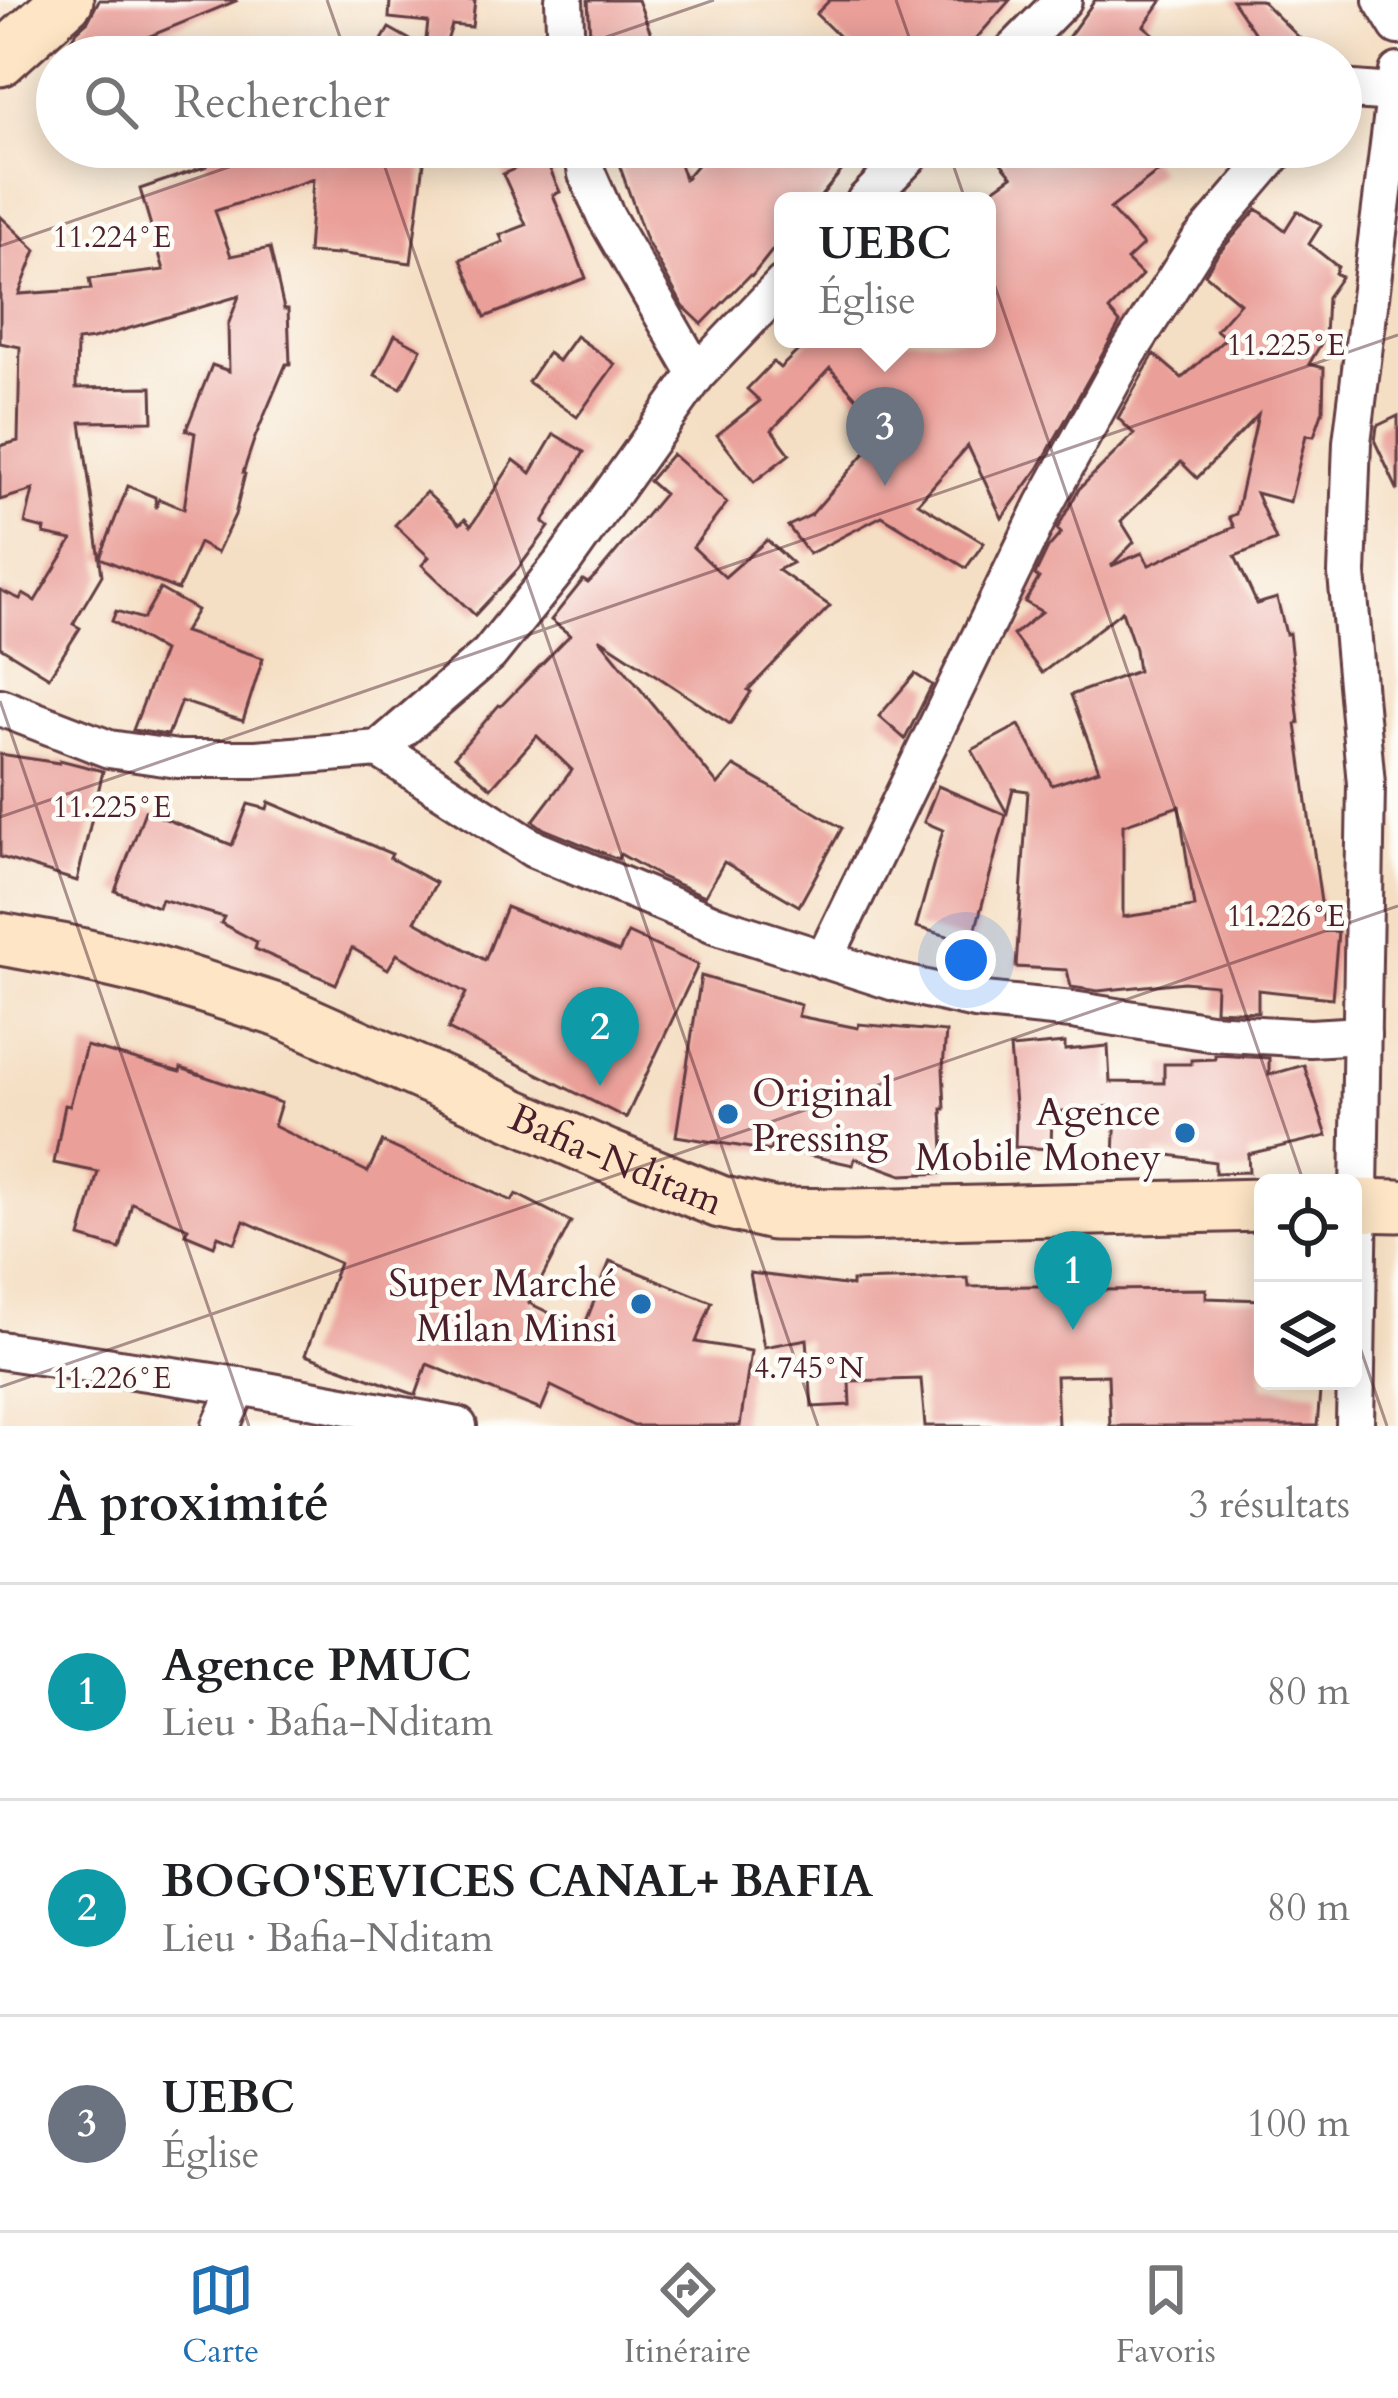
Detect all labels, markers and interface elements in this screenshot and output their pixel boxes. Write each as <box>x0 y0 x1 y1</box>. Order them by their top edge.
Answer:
search box <box>36 36 1362 168</box>
icon: search <box>78 69 144 135</box>
text: Rechercher <box>174 72 390 133</box>
popup <box>774 192 996 348</box>
text: UEBC <box>819 213 951 274</box>
text: 11.224°E <box>53 217 171 258</box>
text: Église <box>819 274 916 327</box>
text: 11.225°E <box>1227 325 1345 366</box>
pin: 3 <box>846 387 924 486</box>
text: 11.225°E <box>53 787 171 828</box>
text: 11.226°E <box>1227 896 1345 937</box>
your location <box>936 930 996 990</box>
pin: 2 <box>561 987 639 1086</box>
place label: Original Pressing <box>752 1067 893 1165</box>
place label: Agence Mobile Money <box>915 1086 1161 1184</box>
street label: Bafia-Nditam <box>501 1091 731 1228</box>
marker: Original Pressing <box>715 1101 741 1127</box>
marker: Agence Mobile Money <box>1172 1120 1198 1146</box>
map controls <box>1254 1174 1362 1390</box>
button: locate <box>1254 1174 1362 1282</box>
pin: 1 <box>1034 1231 1112 1330</box>
place label: Super Marché Milan Minsi <box>388 1257 617 1355</box>
button: layers <box>1254 1282 1362 1390</box>
marker: Super Marché Milan Minsi <box>628 1291 654 1317</box>
text: 4.745°N <box>754 1348 864 1389</box>
text: 11.226°E <box>53 1358 171 1399</box>
text: À proximité <box>48 1469 329 1539</box>
text: 3 résultats <box>1189 1478 1350 1531</box>
text: Agence PMUC <box>162 1635 472 1696</box>
text: 1 <box>77 1665 97 1718</box>
text: 80 m <box>1267 1665 1350 1718</box>
text: Lieu · Bafia-Nditam <box>162 1696 493 1749</box>
text: BOGO'SEVICES CANAL+ BAFIA <box>162 1851 873 1912</box>
text: 2 <box>77 1881 97 1934</box>
text: 80 m <box>1267 1881 1350 1934</box>
text: Lieu · Bafia-Nditam <box>162 1912 493 1965</box>
text: UEBC <box>162 2067 295 2128</box>
text: 3 <box>77 2097 97 2150</box>
text: 100 m <box>1247 2097 1350 2150</box>
text: Église <box>162 2128 260 2181</box>
tab: Carte <box>182 2257 259 2374</box>
tab: Itinéraire <box>624 2257 751 2374</box>
tab: Favoris <box>1116 2257 1216 2374</box>

